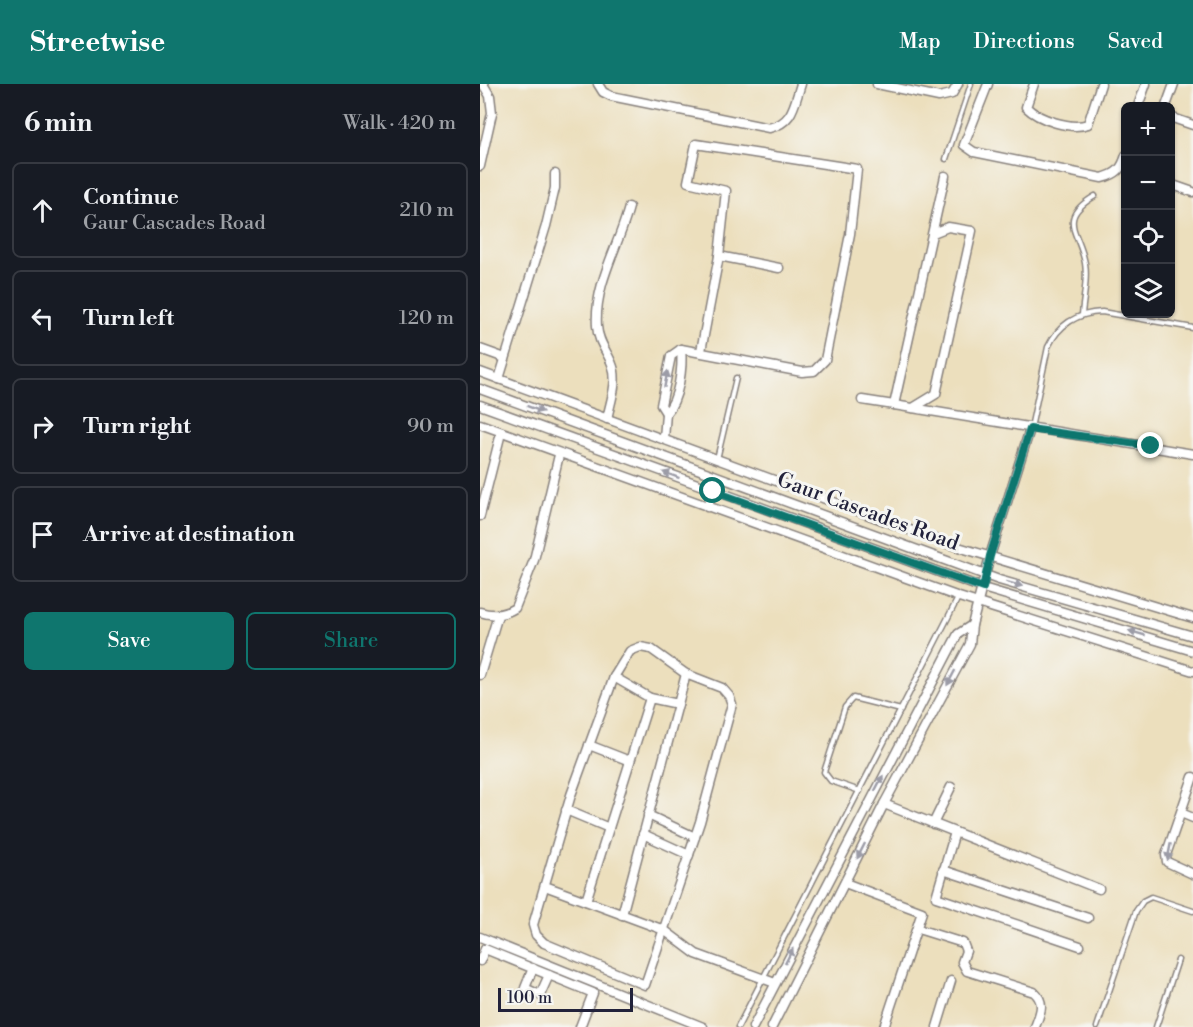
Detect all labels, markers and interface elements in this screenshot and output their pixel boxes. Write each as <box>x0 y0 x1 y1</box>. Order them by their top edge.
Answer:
text: Streetwise <box>30 25 165 60</box>
text: Map <box>899 29 941 55</box>
text: Directions <box>974 29 1075 55</box>
text: Saved <box>1108 29 1163 55</box>
map controls <box>1121 102 1175 318</box>
button: + <box>1121 102 1175 156</box>
text: 6 min <box>24 107 92 139</box>
text: Walk · 420 m <box>343 111 456 136</box>
button: − <box>1121 156 1175 210</box>
text: Continue <box>83 184 179 211</box>
icon: ahead <box>26 194 59 227</box>
text: 210 m <box>399 198 454 223</box>
button: locate <box>1121 210 1175 264</box>
text: Gaur Cascades Road <box>83 211 266 236</box>
button: layers <box>1121 264 1175 318</box>
icon: left <box>26 302 59 335</box>
text: Turn left <box>83 305 174 332</box>
text: 120 m <box>399 306 454 331</box>
one-way arrow <box>662 369 671 388</box>
one-way arrow <box>526 405 544 414</box>
icon: right <box>26 410 59 443</box>
text: Turn right <box>83 413 191 440</box>
text: 90 m <box>407 414 454 439</box>
route end <box>1137 432 1163 458</box>
street label: Gaur Cascades Road <box>773 467 963 557</box>
one-way arrow <box>662 470 680 480</box>
route start <box>699 477 725 503</box>
icon: arrive <box>26 518 59 551</box>
text: Arrive at destination <box>83 521 295 548</box>
one-way arrow <box>1005 579 1023 589</box>
button: Save <box>24 612 234 670</box>
button: Share <box>246 612 456 670</box>
one-way arrow <box>1128 628 1146 637</box>
one-way arrow <box>946 670 956 687</box>
one-way arrow <box>874 775 884 792</box>
one-way arrow <box>856 843 866 860</box>
one-way arrow <box>1164 843 1173 862</box>
one-way arrow <box>784 948 794 965</box>
scale bar <box>498 985 633 1012</box>
text: 100 m <box>507 988 552 1008</box>

